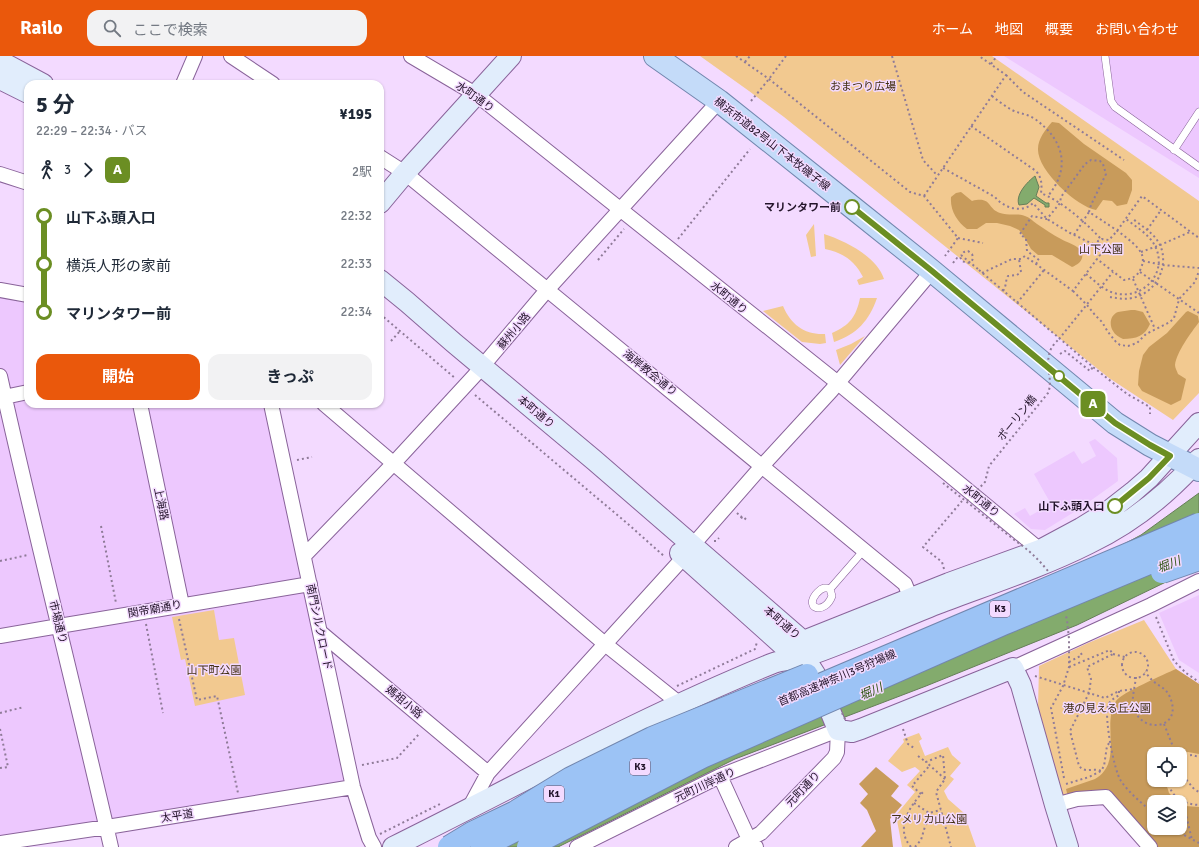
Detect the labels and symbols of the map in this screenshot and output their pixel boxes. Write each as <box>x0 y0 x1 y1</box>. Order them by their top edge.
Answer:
street label: 水町通り <box>453 79 497 115</box>
park label: おまつり広場 <box>830 80 896 93</box>
street label: 横浜市道82号山下本牧磯子線 <box>711 95 833 193</box>
marker: マリンタワー前 <box>844 199 860 215</box>
place label: マリンタワー前 <box>764 201 841 214</box>
park label: 山下公園 <box>1079 243 1123 256</box>
street label: 水町通り <box>708 279 750 317</box>
street label: 蘇州小路 <box>495 310 533 352</box>
street label: 海岸教会通り <box>620 347 680 399</box>
unlabelled marker <box>1053 370 1065 382</box>
line badge: A <box>1080 391 1106 417</box>
street label: 本町通り <box>515 393 557 431</box>
street label: ポーリン橋 <box>995 393 1039 443</box>
street label: 水町通り <box>960 482 1002 520</box>
street label: 上海路 <box>151 487 171 521</box>
marker: 山下ふ頭入口 <box>1107 498 1123 514</box>
place label: 山下ふ頭入口 <box>1038 500 1104 513</box>
water label: 堀川 <box>1155 553 1185 576</box>
street label: 南門シルクロード <box>303 583 335 671</box>
street label: 関帝廟通り <box>127 598 183 620</box>
street label: 市場通り <box>46 599 70 645</box>
road number: K3 <box>990 601 1010 617</box>
street label: 本町通り <box>761 604 803 642</box>
street label: 首都高速神奈川3号狩場線 <box>776 647 898 709</box>
park label: 山下町公園 <box>187 664 242 677</box>
water label: 堀川 <box>857 679 887 704</box>
street label: 媽祖小路 <box>383 683 425 721</box>
park label: 港の見える丘公園 <box>1063 702 1151 715</box>
road number: K3 <box>630 759 650 775</box>
street label: 元町川岸通り <box>672 765 738 805</box>
street label: 元町通り <box>783 769 823 809</box>
road number: K1 <box>544 786 564 802</box>
street label: 太平道 <box>160 807 194 825</box>
park label: アメリカ山公園 <box>891 813 967 826</box>

